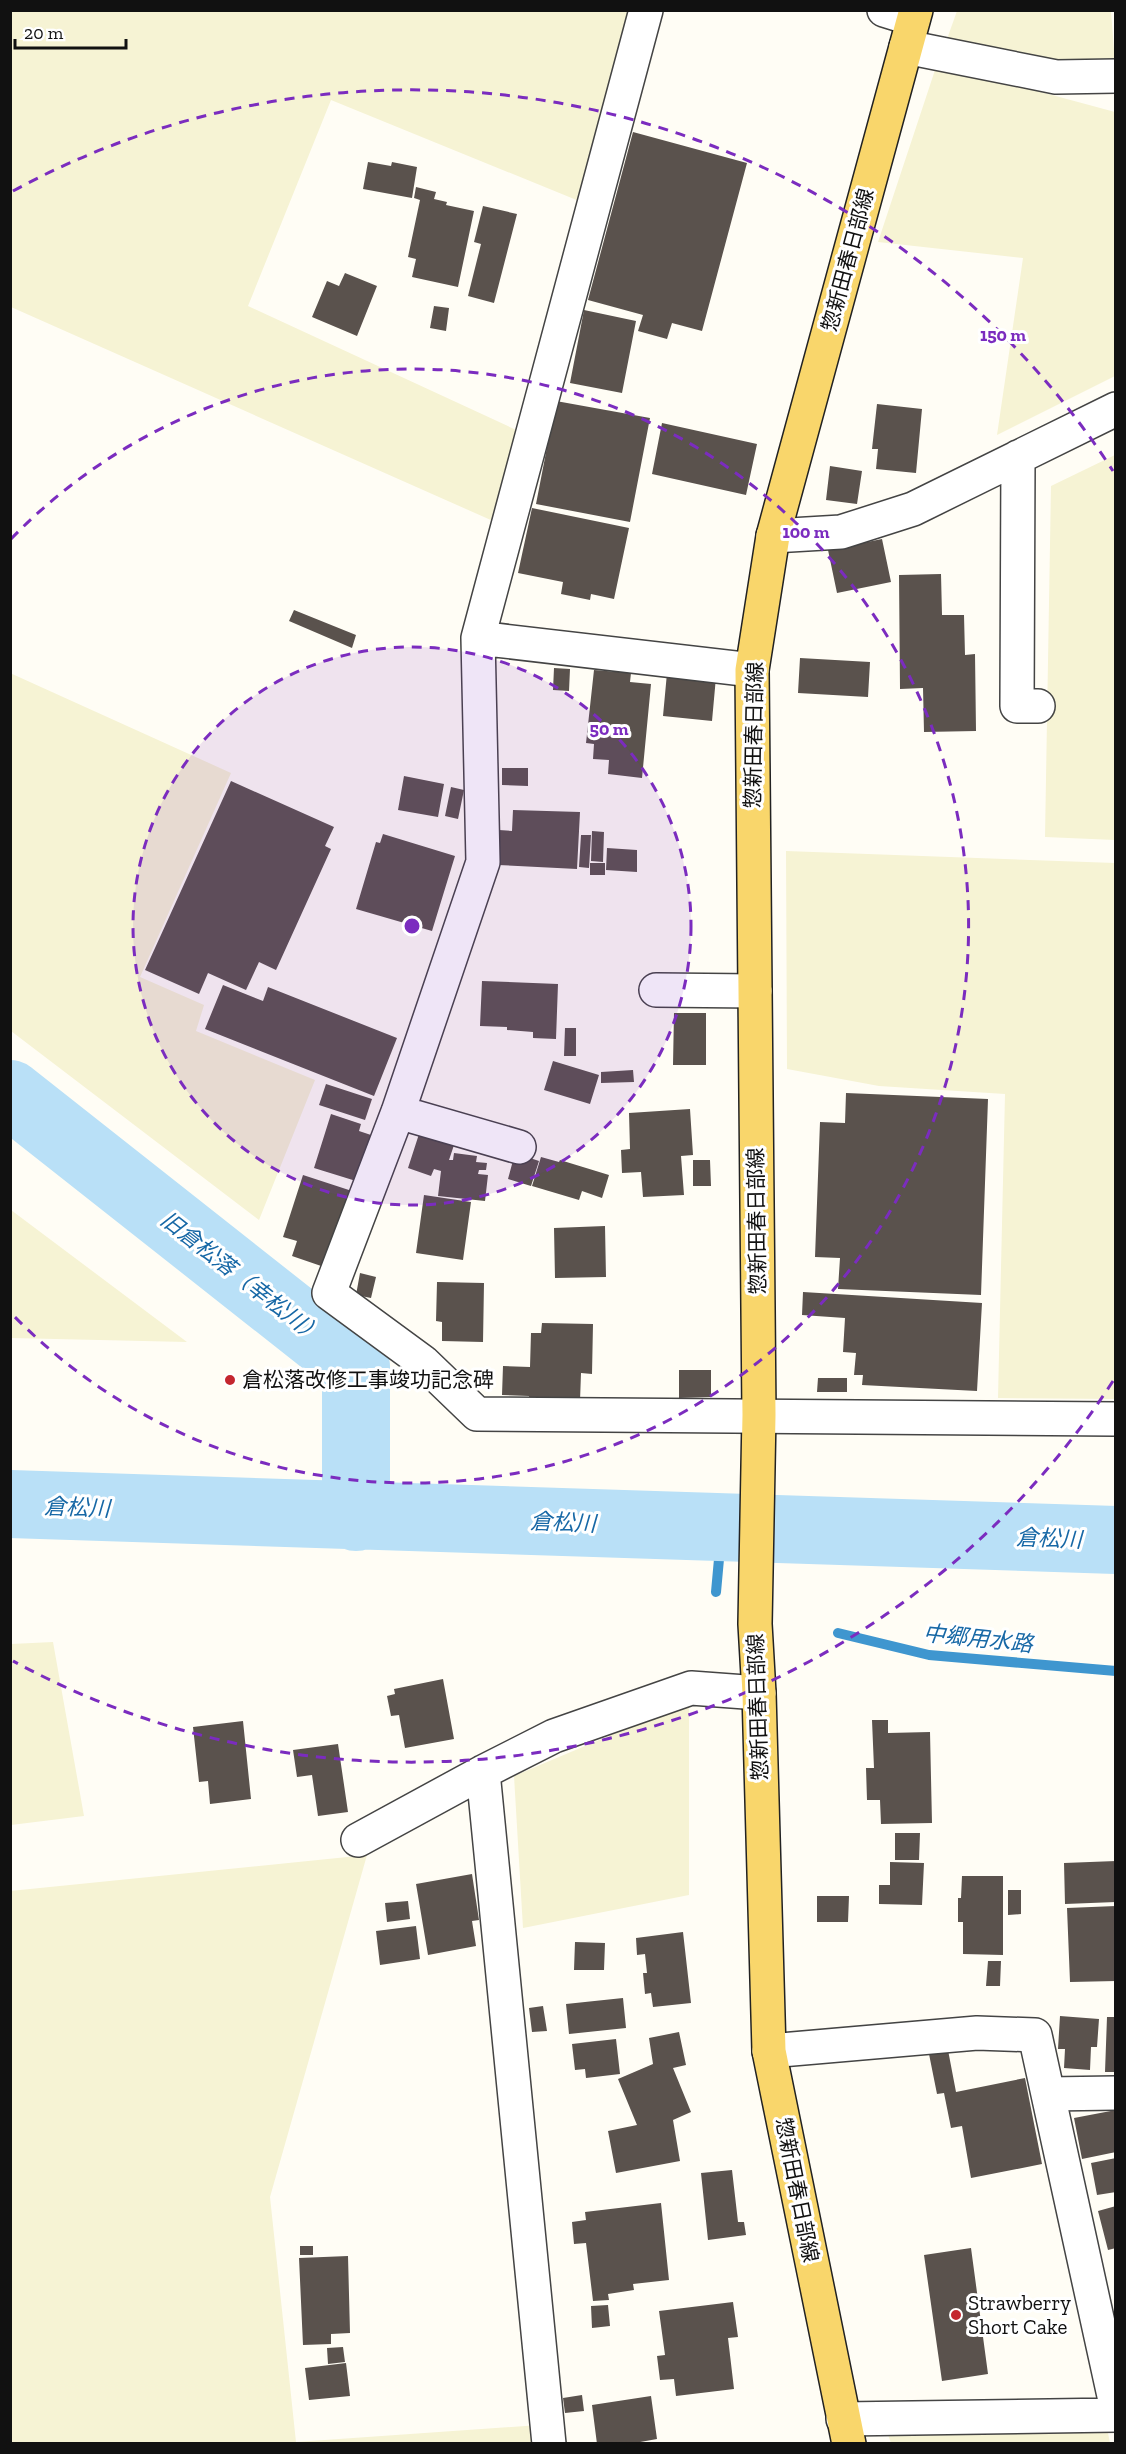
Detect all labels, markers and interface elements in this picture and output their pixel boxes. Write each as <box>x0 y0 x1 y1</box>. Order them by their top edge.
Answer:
scale bar <box>15 12 126 50</box>
text: 20 m <box>24 22 64 44</box>
street label: 惣新田春日部線 <box>816 186 879 334</box>
text: 150 m <box>980 324 1026 346</box>
text: 100 m <box>782 521 830 543</box>
street label: 惣新田春日部線 <box>740 661 767 809</box>
text: 50 m <box>590 718 629 740</box>
centre of rings <box>402 916 422 936</box>
street label: 惣新田春日部線 <box>743 1147 770 1295</box>
water label: 旧倉松落（幸松川） <box>155 1206 328 1349</box>
place label: 倉松落改修工事竣功記念碑 <box>242 1367 494 1392</box>
marker: 倉松落改修工事竣功記念碑 <box>223 1373 237 1387</box>
water label: 倉松川 <box>44 1493 112 1522</box>
water label: 倉松川 <box>530 1508 598 1537</box>
water label: 倉松川 <box>1016 1524 1084 1553</box>
water label: 中郷用水路 <box>922 1619 1036 1658</box>
street label: 惣新田春日部線 <box>742 1633 773 1781</box>
street label: 惣新田春日部線 <box>771 2115 824 2264</box>
place label: Strawberry Short Cake <box>968 2290 1071 2339</box>
marker: Strawberry Short Cake <box>949 2308 963 2322</box>

